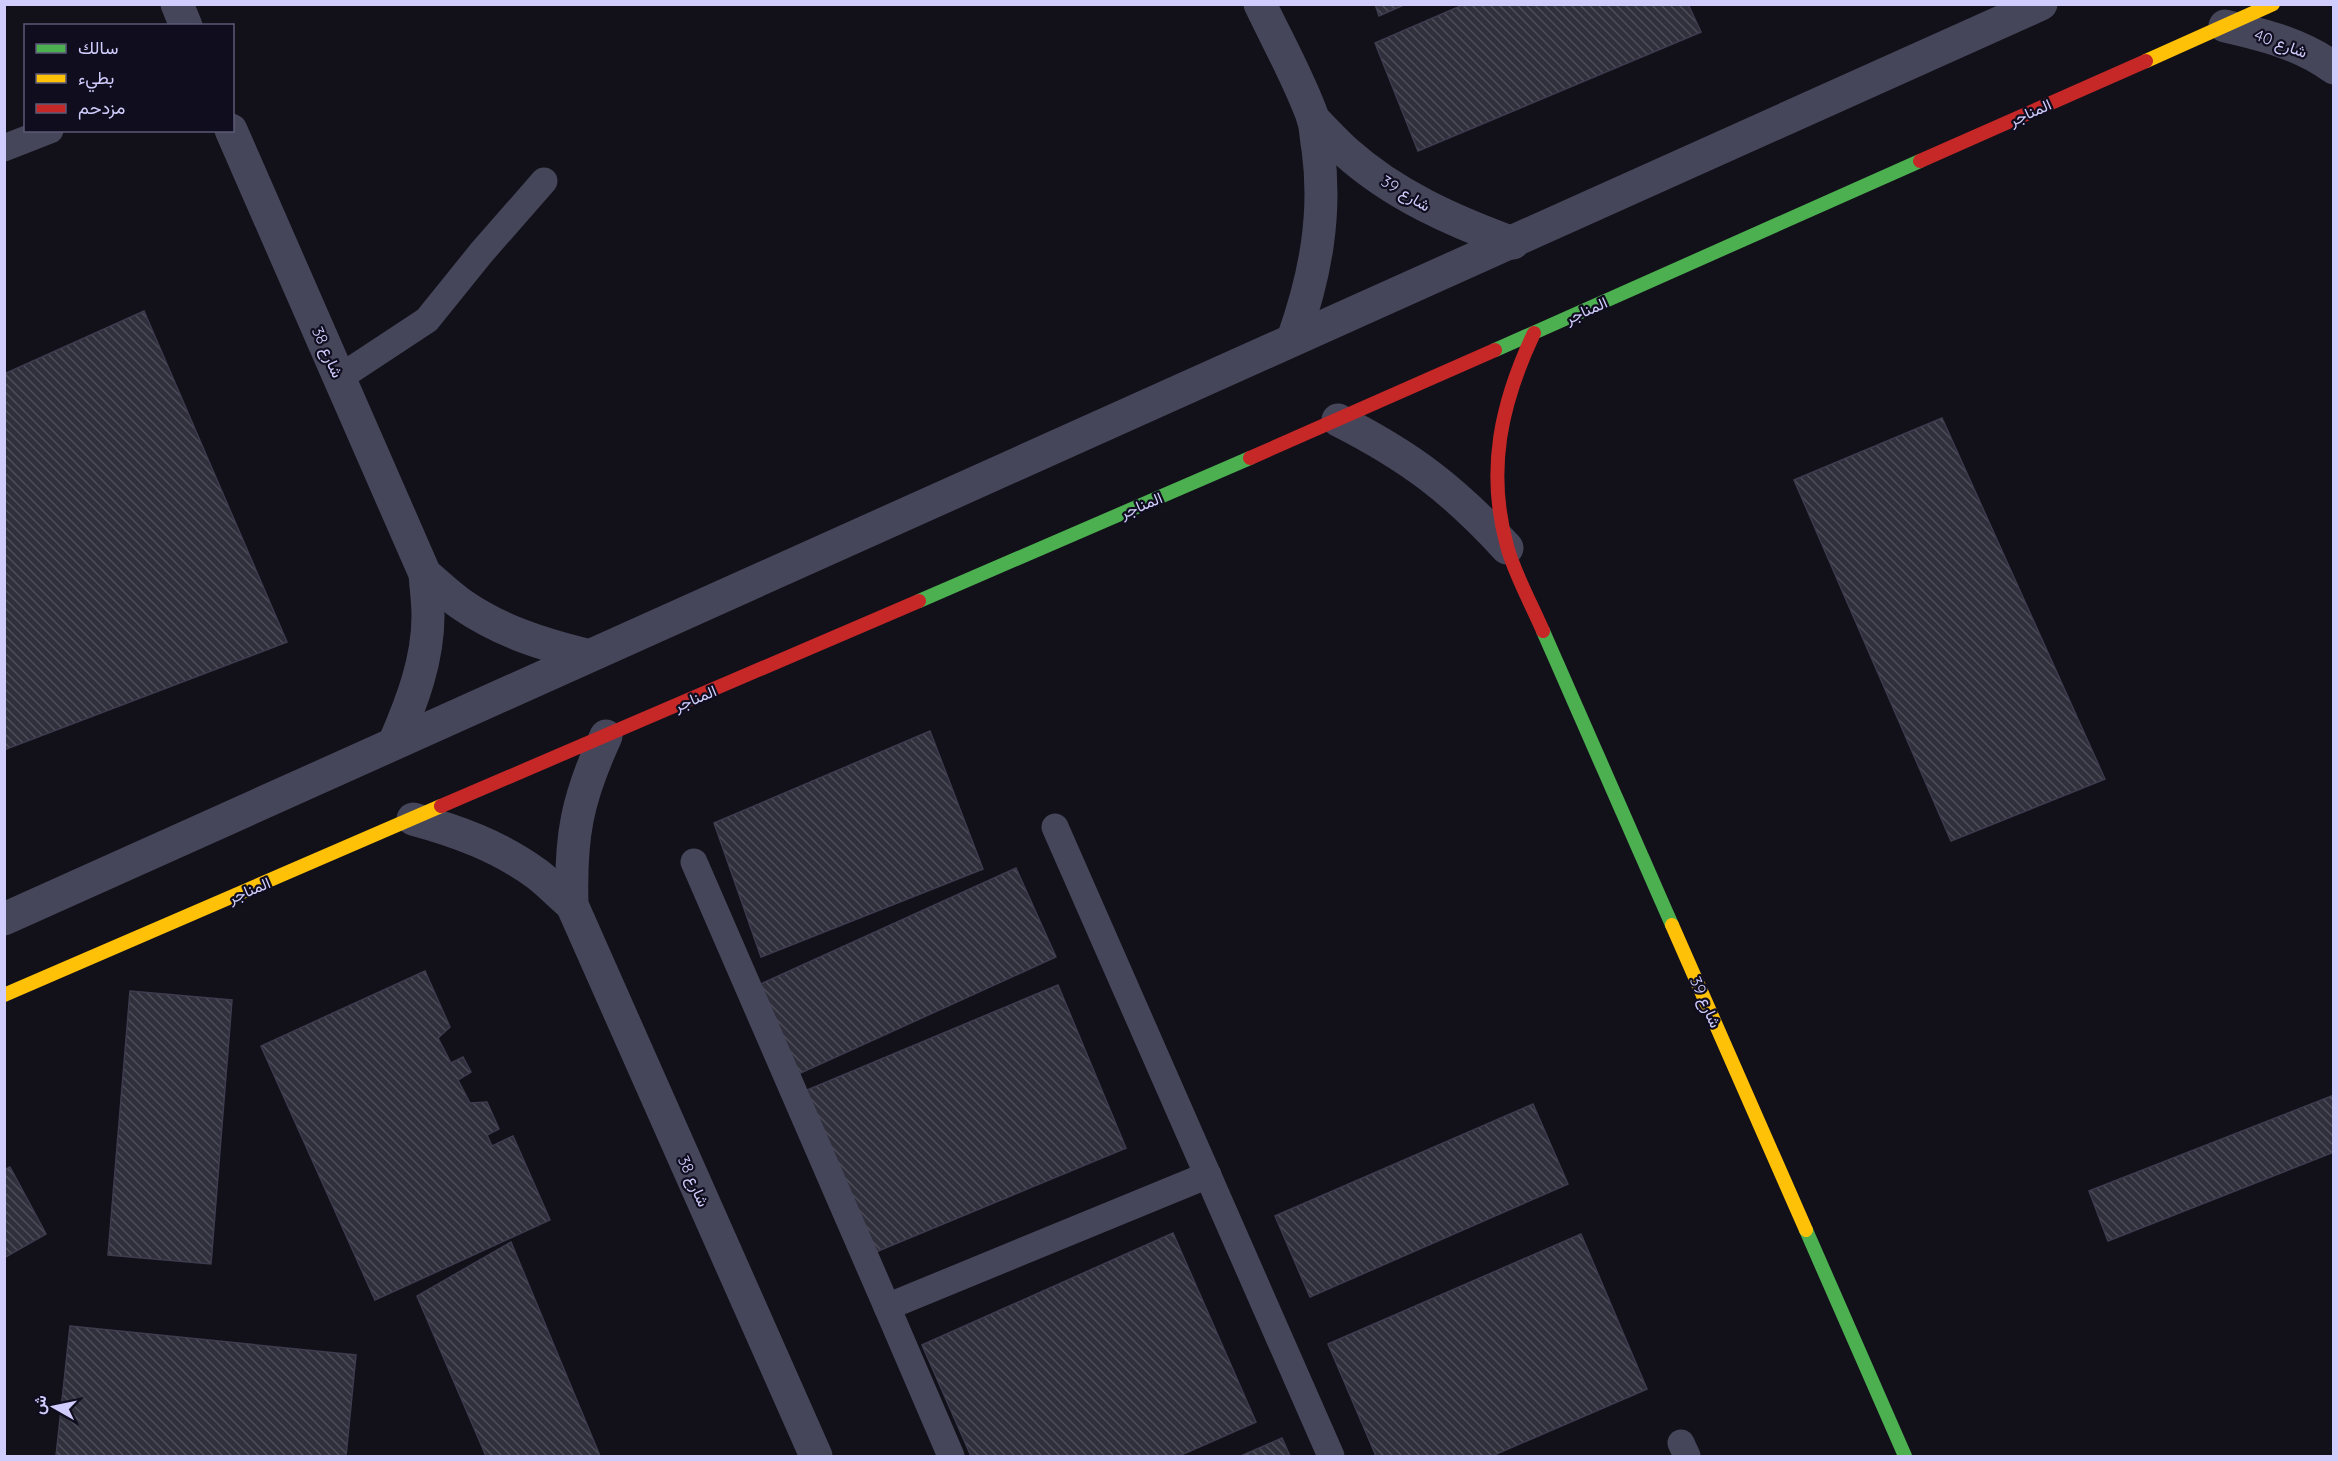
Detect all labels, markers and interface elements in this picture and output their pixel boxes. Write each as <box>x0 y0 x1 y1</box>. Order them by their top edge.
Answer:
legend <box>24 24 234 132</box>
street label: شارع 40 <box>2251 24 2310 64</box>
text: سالك <box>78 36 118 59</box>
text: بطيء <box>78 66 114 93</box>
street label: المناجر <box>2005 94 2055 131</box>
text: مزدحم <box>78 96 125 120</box>
street label: شارع 39 <box>1377 171 1434 217</box>
street label: المناجر <box>1561 292 1611 329</box>
street label: شارع 38 <box>306 323 348 381</box>
street label: المناجر <box>1116 487 1166 524</box>
street label: المناجر <box>670 680 720 717</box>
street label: المناجر <box>224 872 274 909</box>
street label: شارع 39 <box>1684 973 1726 1031</box>
street label: شارع 38 <box>672 1152 714 1210</box>
north arrow <box>24 1377 84 1437</box>
text: ش <box>28 1394 51 1416</box>

